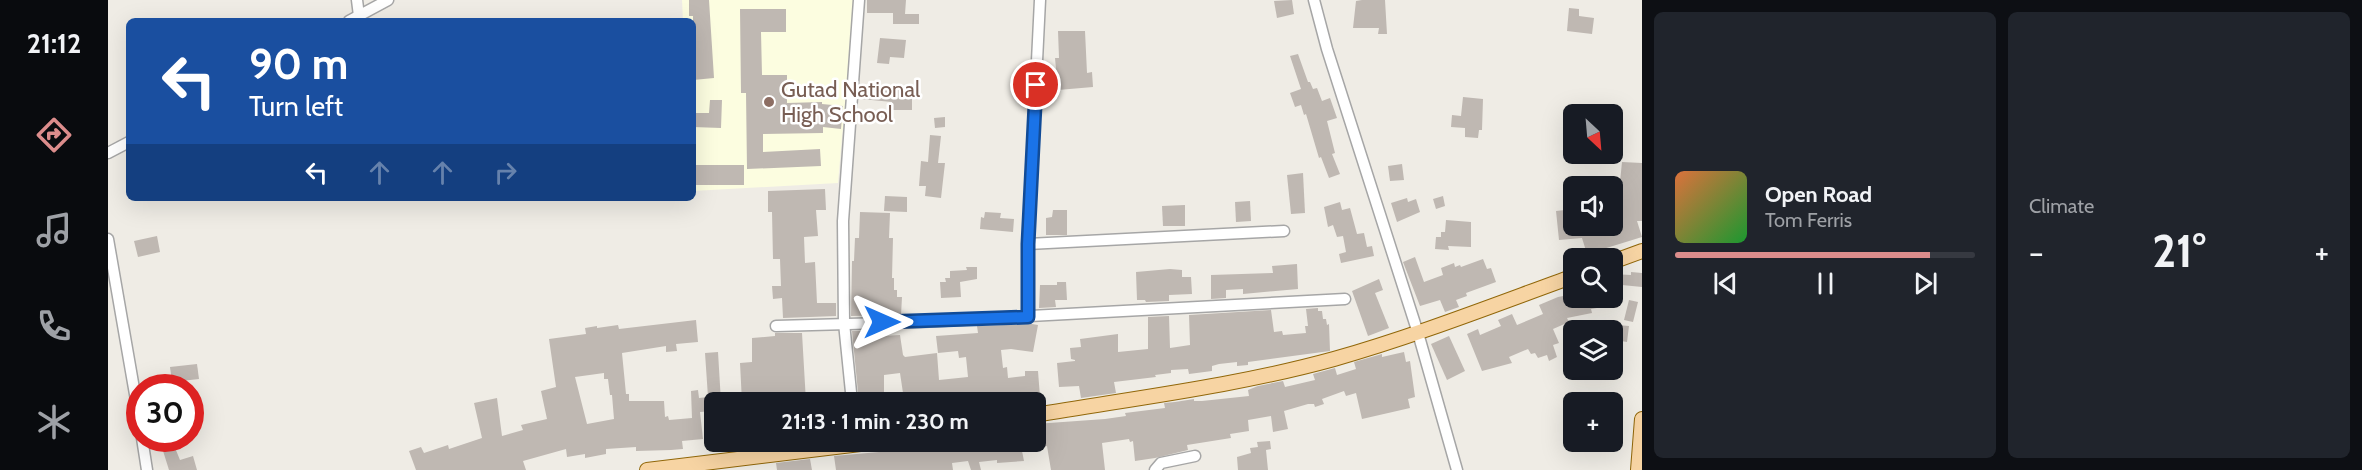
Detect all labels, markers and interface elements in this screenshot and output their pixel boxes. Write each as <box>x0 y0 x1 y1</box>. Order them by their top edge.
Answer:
text: 21:12 <box>27 27 81 60</box>
text: 90 m <box>249 38 348 90</box>
icon: left <box>150 42 228 120</box>
pin <box>1010 59 1061 110</box>
icon: arrive <box>1019 68 1052 101</box>
place label: Gutad National High School <box>781 76 921 128</box>
text: Turn left <box>249 90 343 123</box>
marker: Gutad National High School <box>762 95 776 109</box>
north arrow <box>1563 104 1623 164</box>
map controls <box>1563 104 1623 452</box>
icon: directions <box>33 114 75 156</box>
icon: left <box>300 156 333 189</box>
icon: ahead <box>363 156 396 189</box>
icon: ahead <box>426 156 459 189</box>
icon: right <box>489 156 522 189</box>
button: sound <box>1563 176 1623 236</box>
text: Open Road <box>1765 181 1872 208</box>
text: Climate <box>2029 194 2094 218</box>
text: Tom Ferris <box>1765 208 1852 232</box>
icon: music <box>33 209 75 251</box>
text: 21° <box>2152 224 2206 278</box>
text: − <box>2029 232 2044 272</box>
text: + <box>2314 232 2329 272</box>
button: search <box>1563 248 1623 308</box>
icon: previous <box>1709 267 1742 300</box>
icon: pause <box>1809 267 1842 300</box>
icon: next <box>1909 267 1942 300</box>
position arrow <box>850 290 914 354</box>
icon: phone <box>33 305 75 347</box>
button: layers <box>1563 320 1623 380</box>
speed limit sign: 30 <box>126 374 204 452</box>
button: + <box>1563 392 1623 452</box>
icon: climate <box>33 401 75 443</box>
text: 21:13 · 1 min · 230 m <box>781 408 969 435</box>

